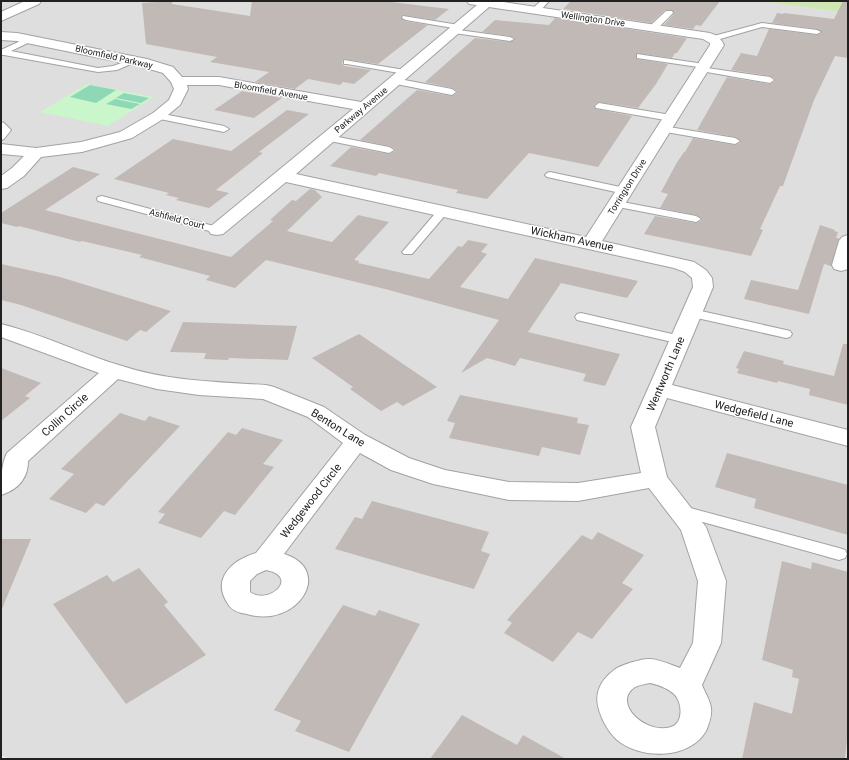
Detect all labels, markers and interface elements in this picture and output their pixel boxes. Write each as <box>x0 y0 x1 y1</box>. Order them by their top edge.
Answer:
street label: Wellington Drive <box>560 10 626 28</box>
street label: Bloomfield Parkway <box>74 43 154 71</box>
street label: Bloomfield Avenue <box>233 80 309 102</box>
street label: Parkway Avenue <box>333 85 390 135</box>
street label: Torrington Drive <box>606 157 648 217</box>
street label: Ashfield Court <box>148 207 206 231</box>
street label: Wickham Avenue <box>529 224 615 254</box>
street label: Wentworth Lane <box>644 335 688 413</box>
street label: Collin Circle <box>39 391 91 439</box>
street label: Wedgefield Lane <box>713 398 795 430</box>
street label: Benton Lane <box>309 406 368 450</box>
street label: Wedgewood Circle <box>278 461 344 541</box>

